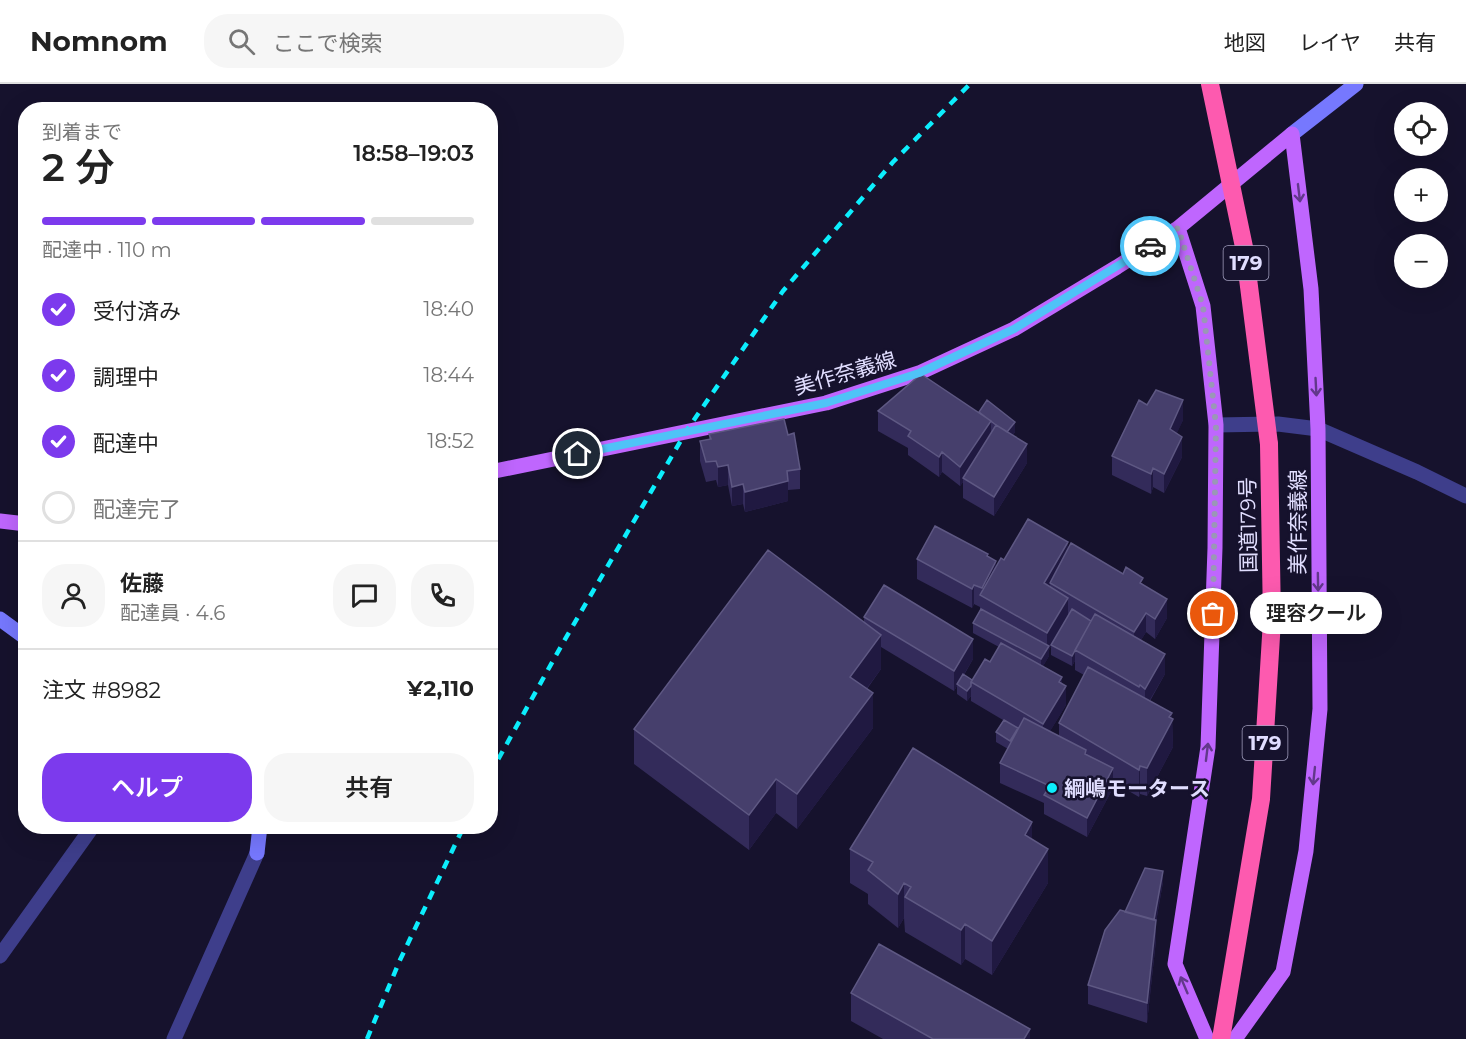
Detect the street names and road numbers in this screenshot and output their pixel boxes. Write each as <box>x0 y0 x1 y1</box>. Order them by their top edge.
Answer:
road number: 179 <box>1224 246 1268 280</box>
street label: 美作奈義線 <box>791 347 899 399</box>
street label: 美作奈義線 <box>1285 470 1310 575</box>
street label: 国道179号 <box>1235 477 1261 573</box>
road number: 179 <box>1242 726 1288 760</box>

